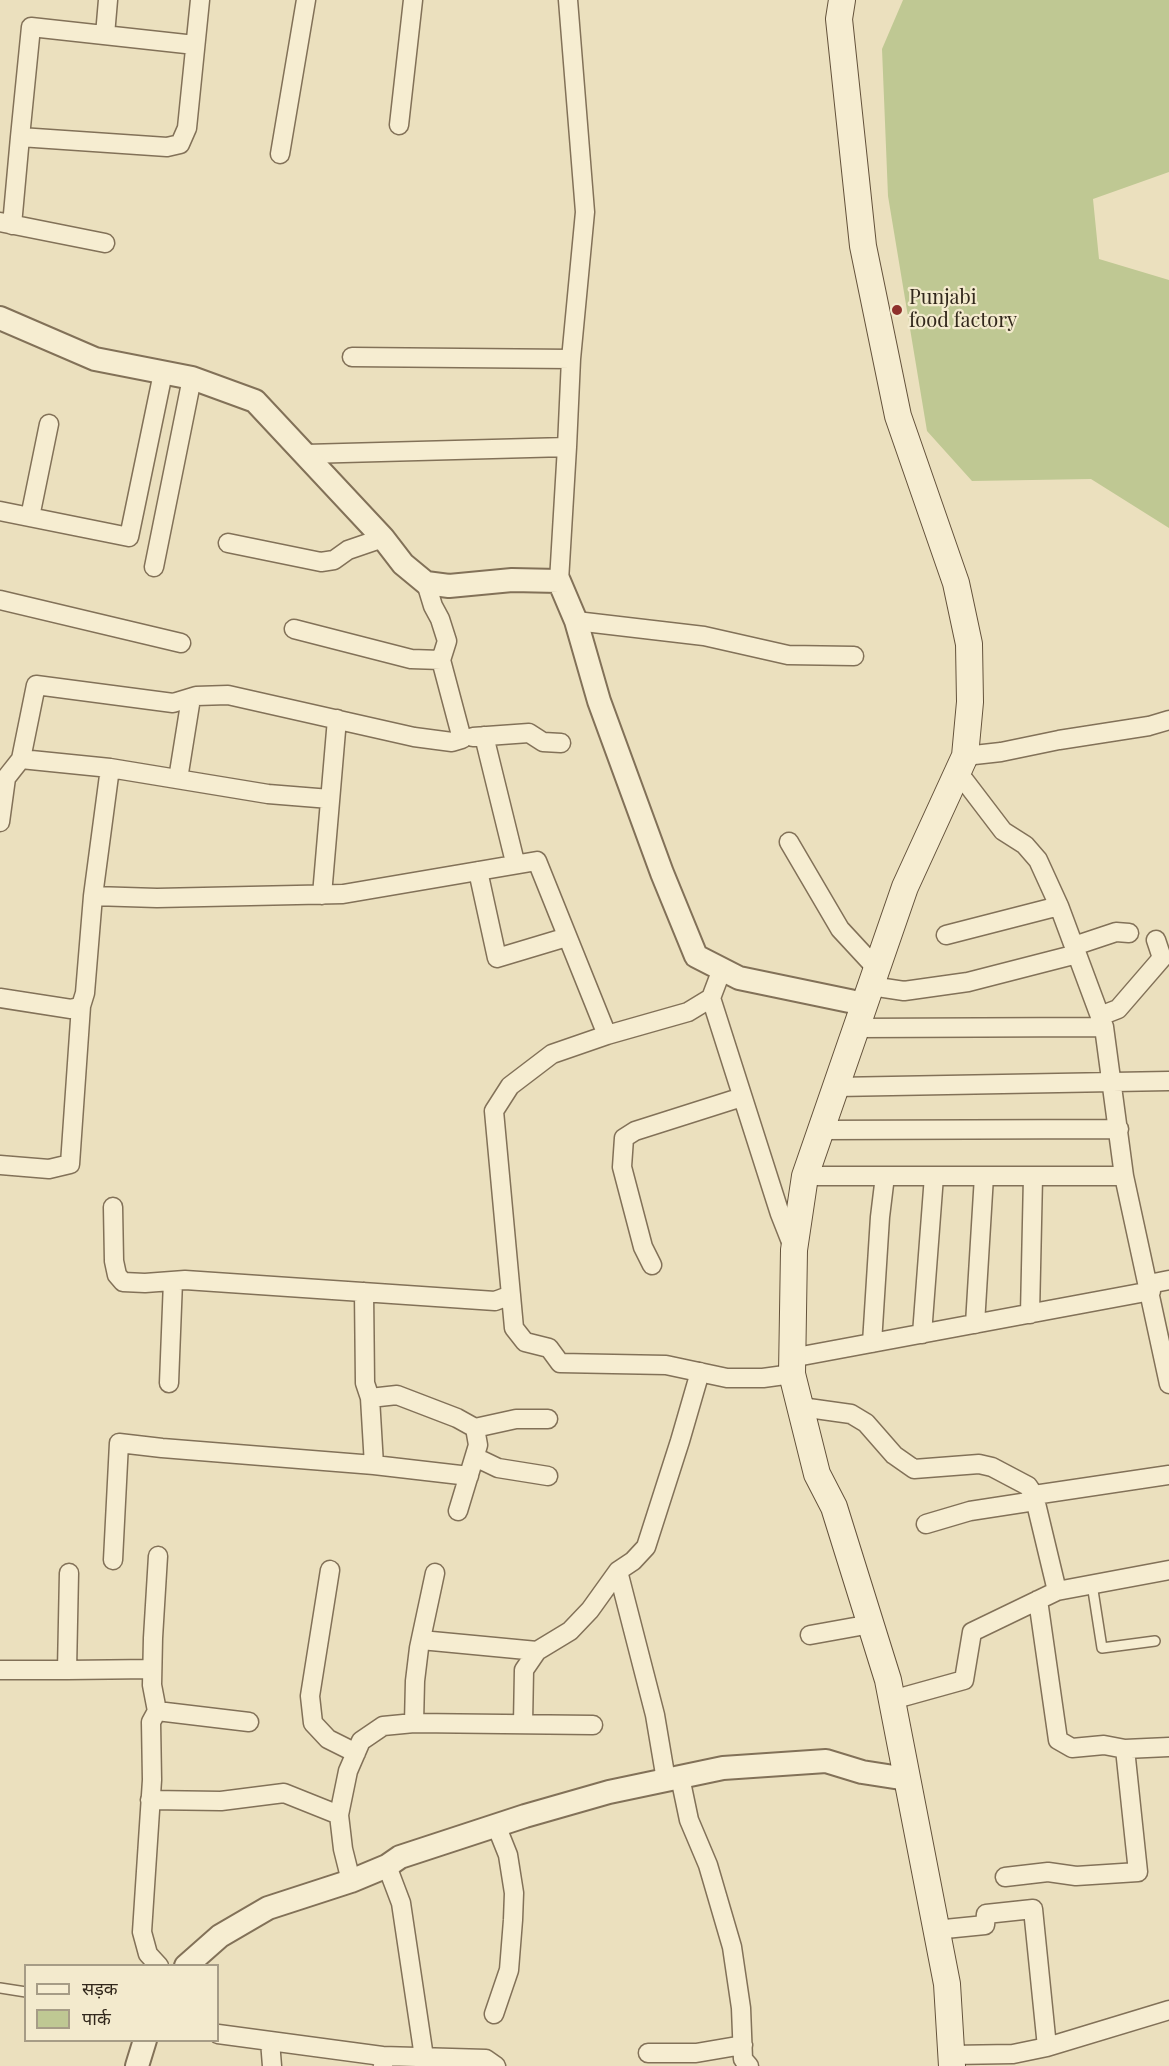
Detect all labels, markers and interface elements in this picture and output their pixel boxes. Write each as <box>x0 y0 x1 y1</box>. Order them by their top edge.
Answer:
place label: Punjabi food factory <box>909 286 1017 333</box>
marker: Punjabi food factory <box>890 303 904 317</box>
legend <box>24 1964 219 2042</box>
text: सड़क <box>82 1976 118 2000</box>
text: पार्क <box>82 2006 111 2030</box>

